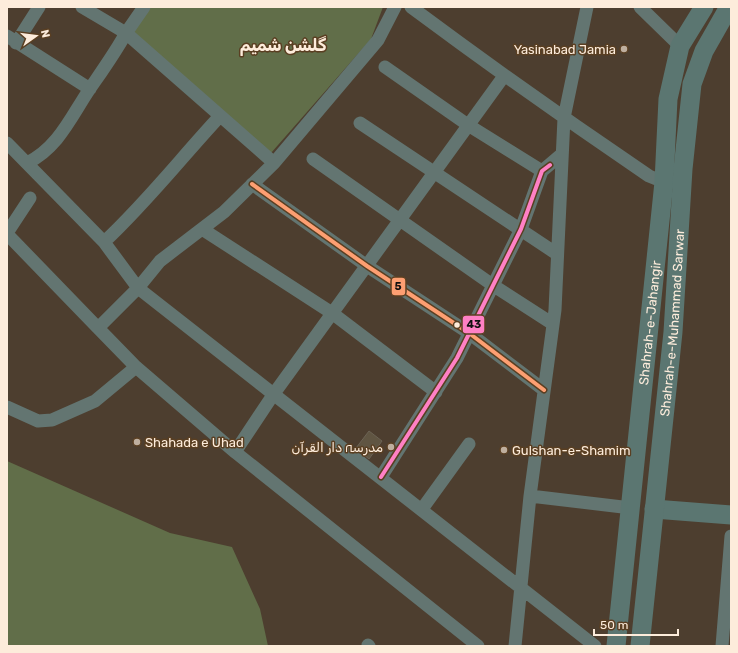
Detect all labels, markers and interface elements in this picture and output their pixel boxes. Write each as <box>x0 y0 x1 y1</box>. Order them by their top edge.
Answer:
north arrow <box>16 16 56 56</box>
text: N <box>38 28 53 39</box>
district label: گلشن شمیم <box>239 35 327 56</box>
place label: Yasinabad Jamia <box>514 42 616 57</box>
marker: Yasinabad Jamia <box>619 44 629 54</box>
street label: Shahrah-e-Muhammad Sarwar <box>657 228 687 417</box>
street label: Shahrah-e-Jahangir <box>636 260 664 386</box>
line badge: 5 <box>391 277 406 296</box>
text: 5 <box>394 280 402 293</box>
line badge: 43 <box>462 315 485 334</box>
text: 43 <box>467 318 481 331</box>
unlabelled marker <box>452 320 462 330</box>
place label: Shahada e Uhad <box>145 435 244 450</box>
marker: Shahada e Uhad <box>132 437 142 447</box>
place label: مدرسہ دار القرآن <box>291 440 383 456</box>
marker: مدرسہ دار القرآن <box>386 442 396 452</box>
place label: Gulshan-e-Shamim <box>512 443 631 458</box>
marker: Gulshan-e-Shamim <box>499 445 509 455</box>
scale bar <box>594 611 678 637</box>
text: 50 m <box>600 618 628 632</box>

